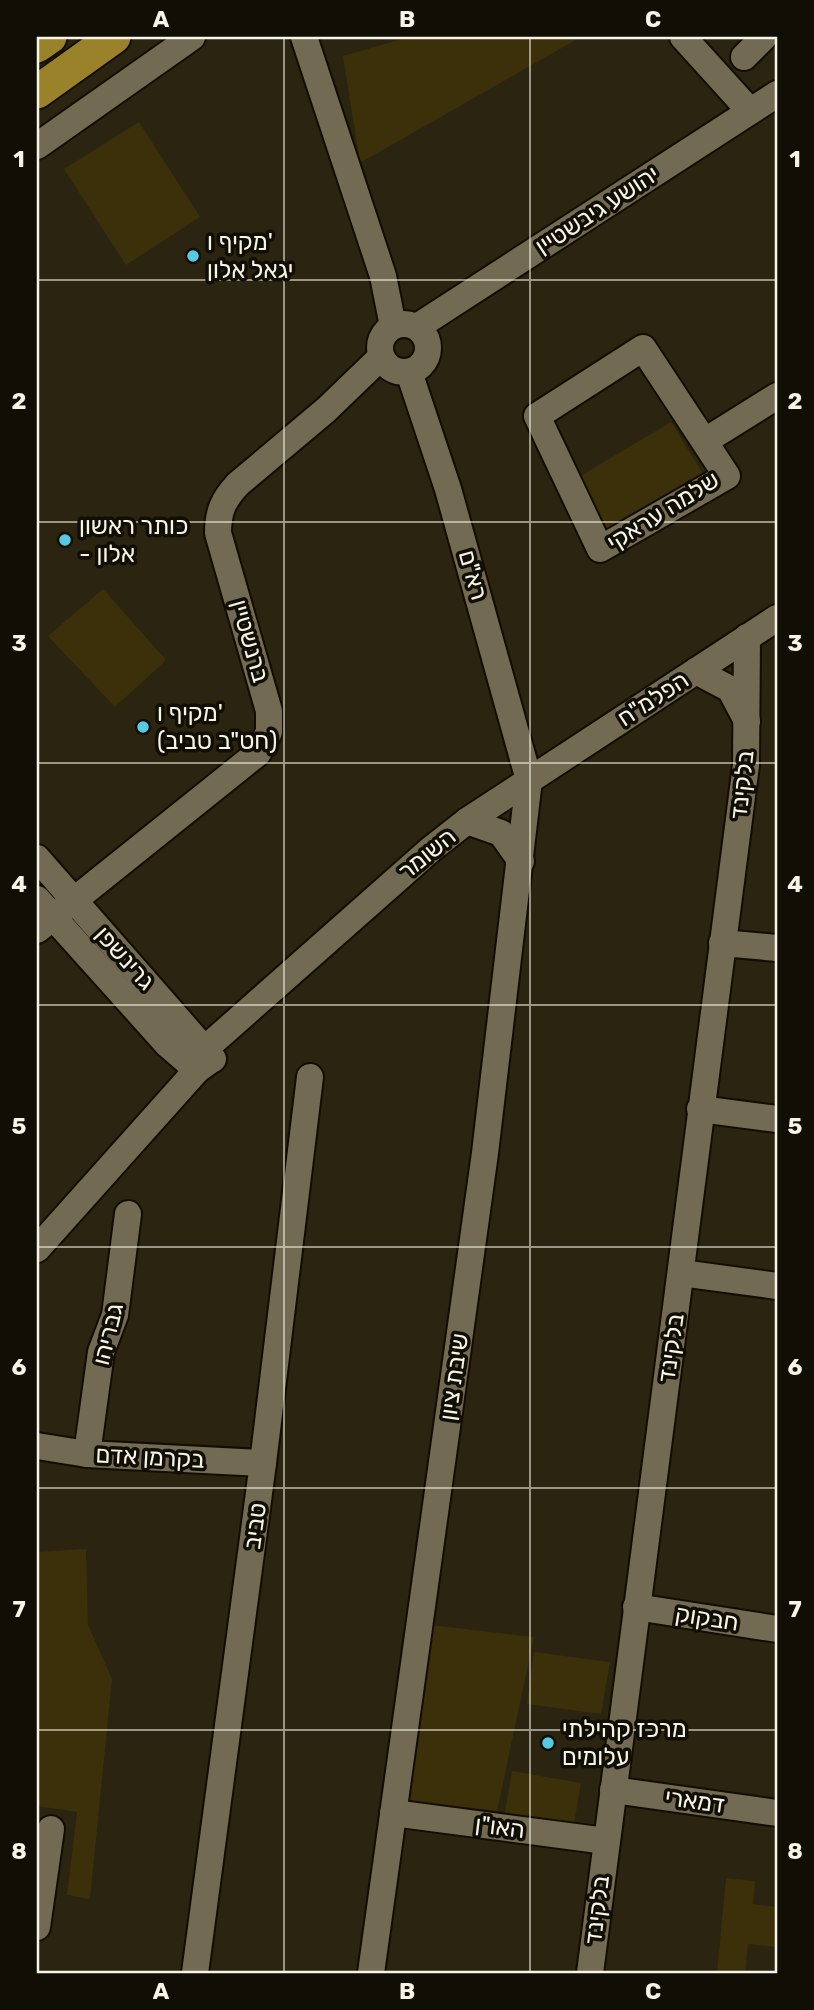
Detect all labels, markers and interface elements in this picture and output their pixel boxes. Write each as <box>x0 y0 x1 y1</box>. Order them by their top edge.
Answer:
text: A <box>153 5 170 33</box>
text: B <box>399 5 415 33</box>
text: C <box>645 5 661 33</box>
text: 1 <box>13 145 25 173</box>
text: 1 <box>789 145 801 173</box>
street label: יהושע גיבשטיין <box>530 160 664 260</box>
place label: מקיף ו' יגאל אלון <box>207 228 293 284</box>
marker: מקיף ו' יגאל אלון <box>185 248 201 264</box>
text: 2 <box>12 387 26 415</box>
text: 2 <box>788 387 802 415</box>
street label: שלמה עראקי <box>602 466 724 556</box>
place label: כותר ראשון - אלון <box>79 512 188 568</box>
marker: כותר ראשון - אלון <box>57 532 73 548</box>
street label: רא"ם <box>453 547 493 603</box>
street label: ברנשטיין <box>225 596 275 686</box>
text: 3 <box>11 629 27 657</box>
text: 3 <box>787 629 803 657</box>
street label: הפלמ"ח <box>612 666 694 732</box>
place label: מקיף ו' (חט"ב טביב) <box>157 699 277 755</box>
marker: מקיף ו' (חט"ב טביב) <box>135 719 151 735</box>
street label: בלקינד <box>724 749 760 821</box>
street label: השומר <box>393 822 461 886</box>
text: 4 <box>11 870 27 898</box>
text: 4 <box>787 870 803 898</box>
street label: גרינשפן <box>89 921 161 995</box>
text: 5 <box>12 1112 27 1140</box>
text: 5 <box>788 1112 803 1140</box>
street label: גבריהו <box>87 1300 129 1368</box>
street label: בלקינד <box>652 1312 690 1384</box>
street label: שיבת ציון <box>434 1332 474 1422</box>
text: 6 <box>12 1353 27 1381</box>
text: 6 <box>788 1353 803 1381</box>
street label: בקרמן אדם <box>95 1440 205 1474</box>
street label: טביב <box>238 1501 272 1551</box>
text: 7 <box>12 1595 26 1623</box>
text: 7 <box>788 1595 802 1623</box>
street label: חבקוק <box>673 1599 741 1637</box>
place label: מרכז קהילתי עלומים <box>562 1715 687 1771</box>
marker: מרכז קהילתי עלומים <box>540 1735 556 1751</box>
street label: דמארי <box>663 1783 727 1819</box>
street label: האו"ן <box>474 1810 526 1844</box>
text: 8 <box>11 1837 27 1865</box>
text: 8 <box>787 1837 803 1865</box>
street label: בלקינד <box>579 1874 615 1946</box>
text: A <box>153 1977 170 2005</box>
text: B <box>399 1977 415 2005</box>
text: C <box>645 1977 661 2005</box>

